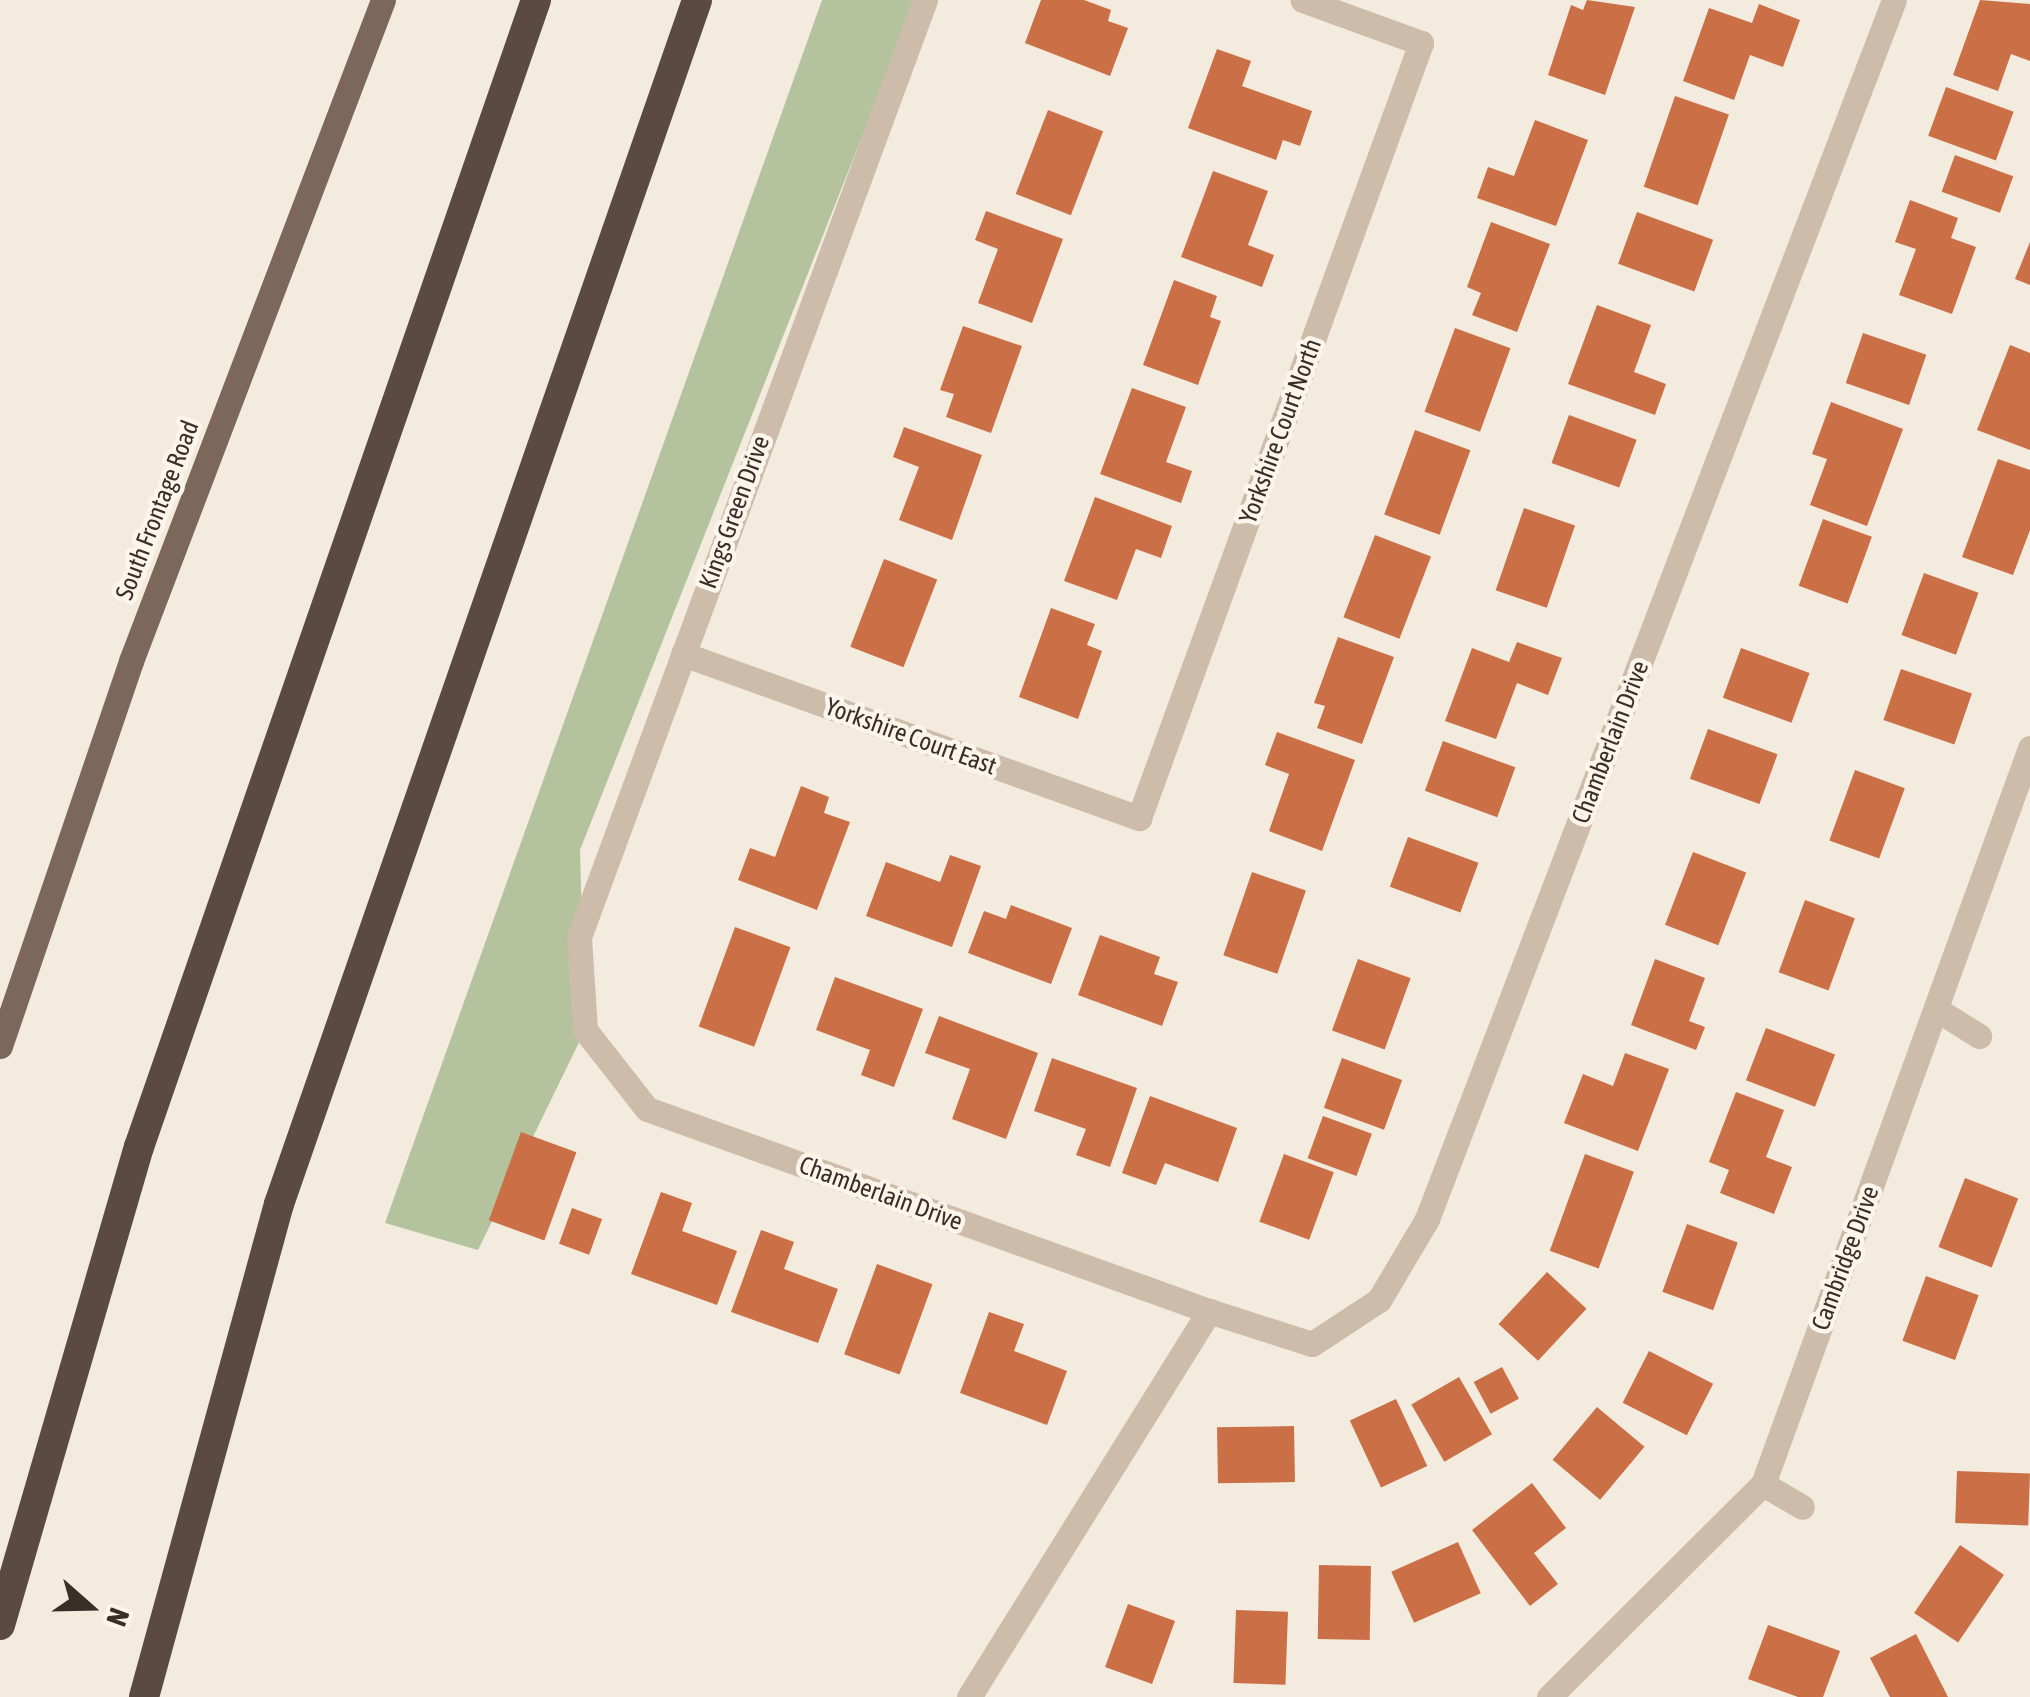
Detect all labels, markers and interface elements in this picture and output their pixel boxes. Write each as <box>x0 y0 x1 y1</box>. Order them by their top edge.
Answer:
street label: Yorkshire Court North <box>1233 335 1327 527</box>
street label: South Frontage Road <box>109 416 205 604</box>
street label: Kings Green Drive <box>692 432 776 592</box>
street label: Chamberlain Drive <box>1565 657 1655 827</box>
street label: Yorkshire Court East <box>821 691 1001 781</box>
street label: Chamberlain Drive <box>795 1150 967 1236</box>
street label: Cambridge Drive <box>1805 1182 1885 1334</box>
north arrow <box>40 1557 140 1657</box>
text: N <box>100 1604 136 1631</box>

